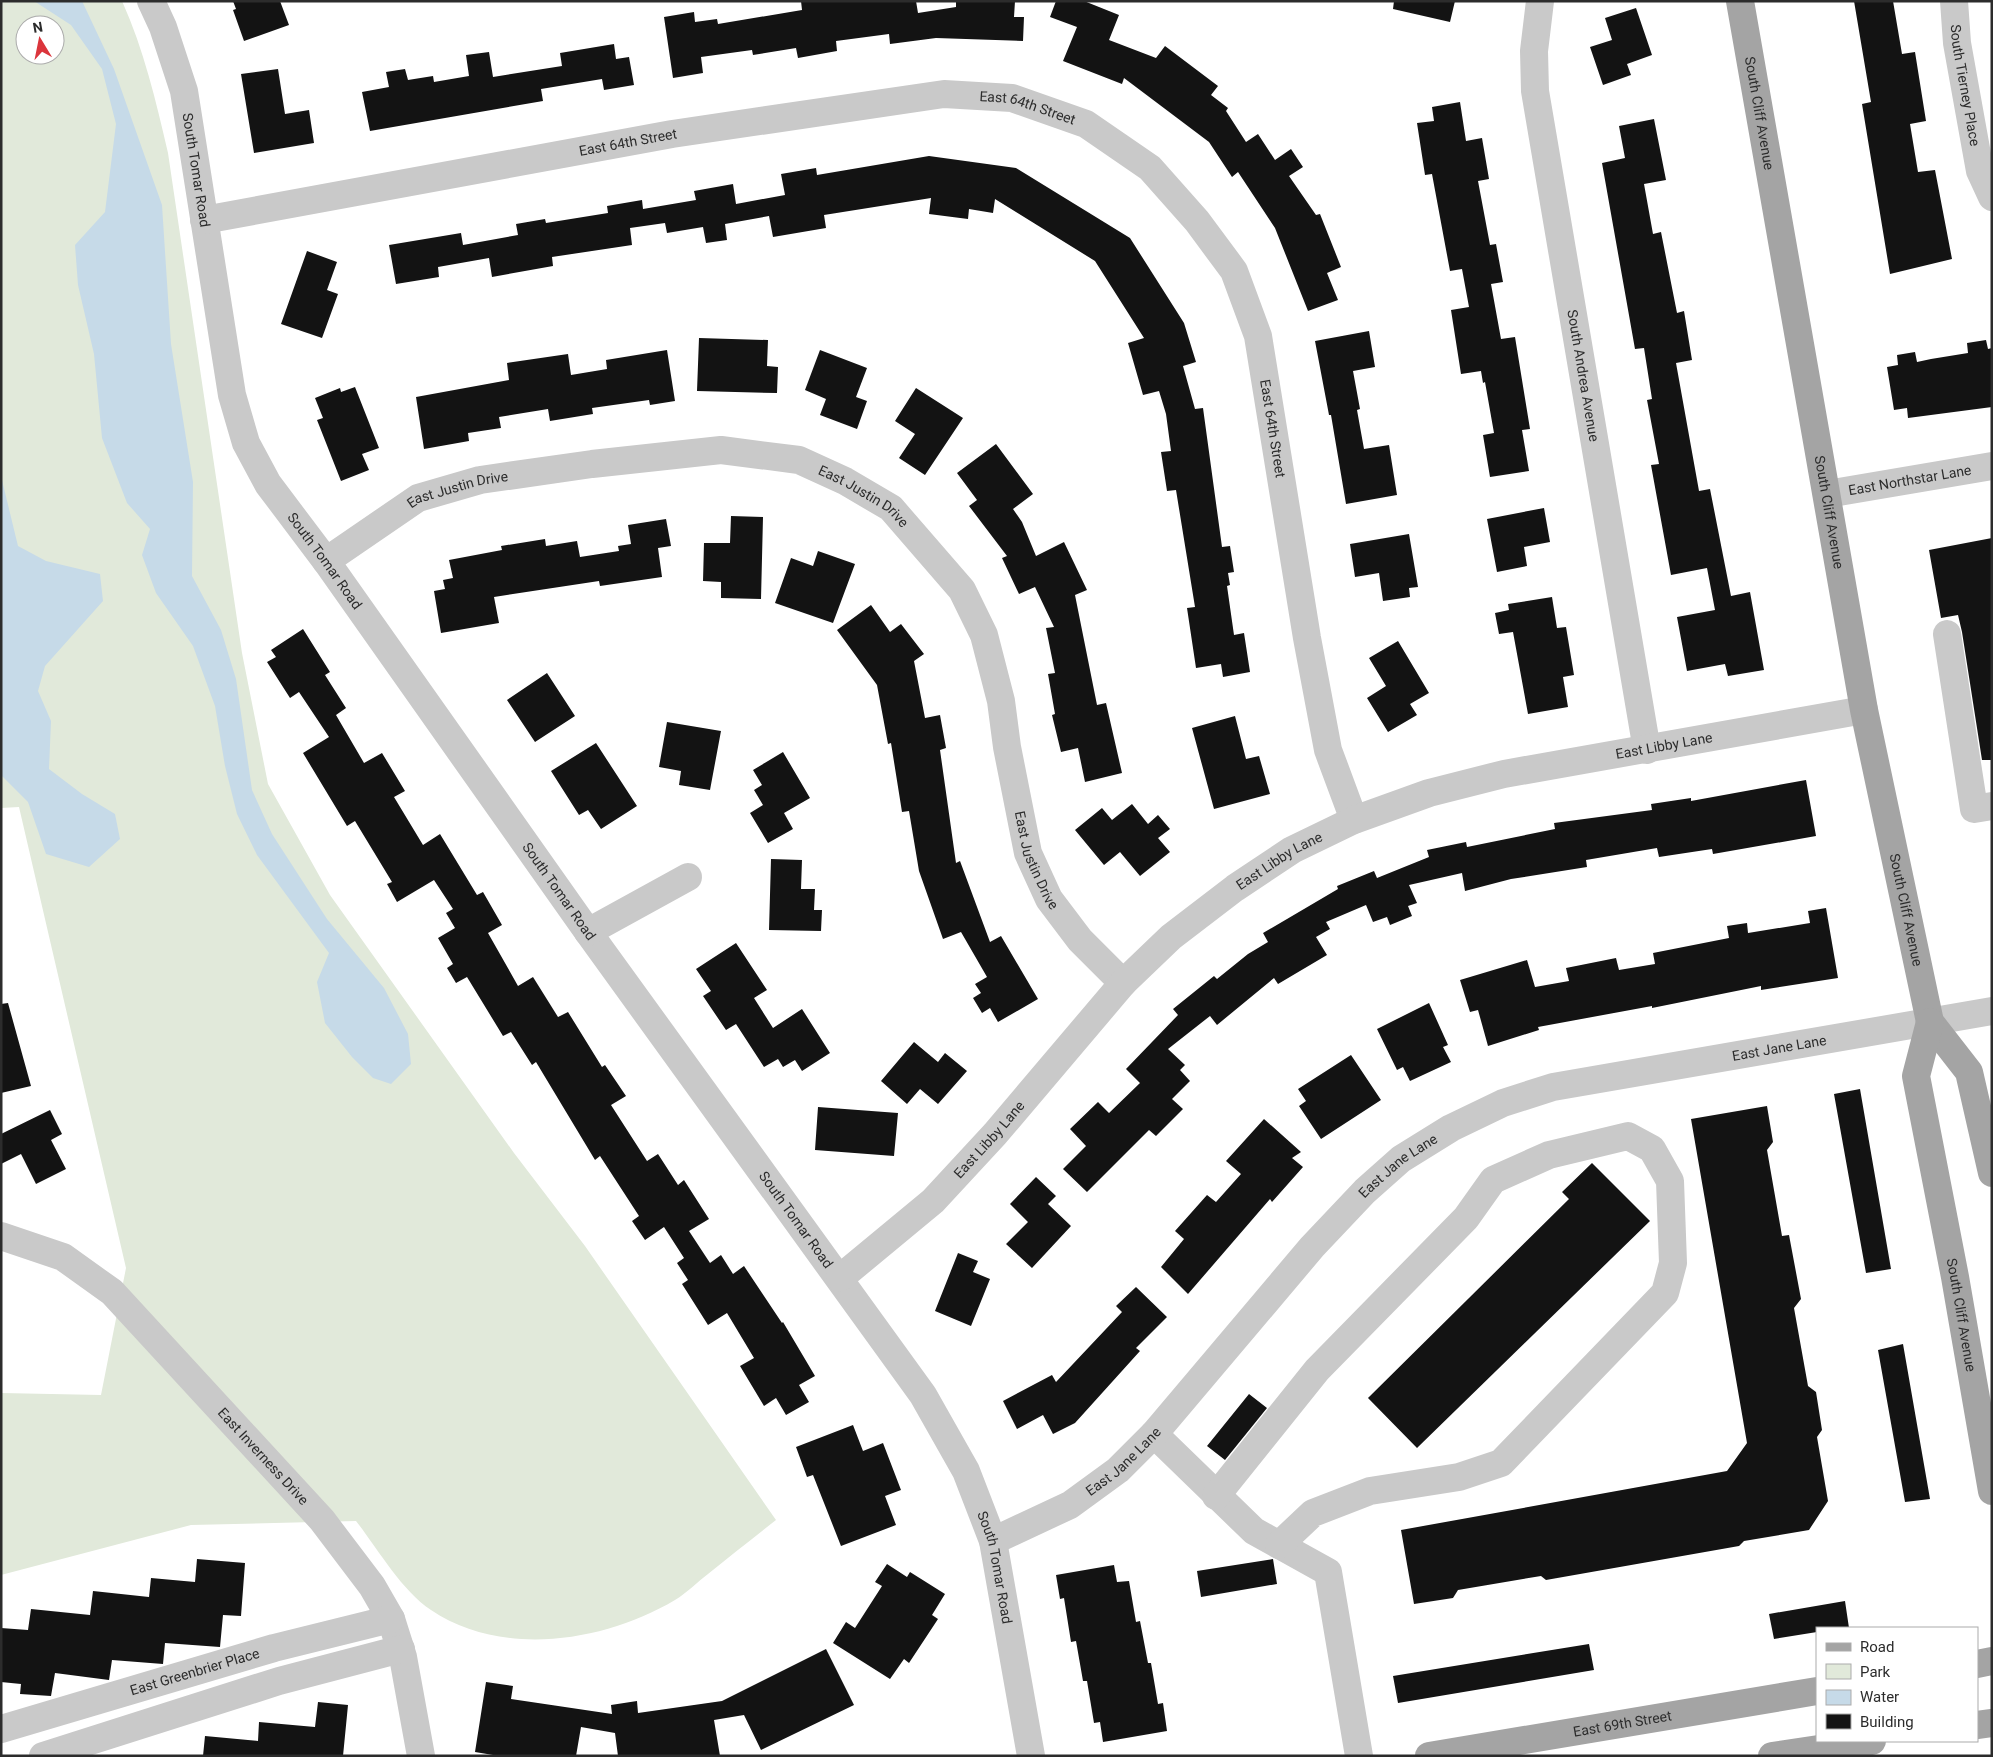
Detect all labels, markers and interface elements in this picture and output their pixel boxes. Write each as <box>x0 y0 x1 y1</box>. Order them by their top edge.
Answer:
north arrow <box>15 15 65 65</box>
text: N <box>31 18 44 36</box>
street label: South Tierney Place <box>1948 24 1983 147</box>
street label: South Cliff Avenue <box>1742 55 1777 171</box>
street label: East 64th Street <box>979 88 1078 128</box>
street label: South Tomar Road <box>180 112 213 228</box>
street label: East 64th Street <box>578 125 678 159</box>
street label: South Andrea Avenue <box>1564 308 1602 443</box>
street label: East 64th Street <box>1257 378 1289 479</box>
street label: South Cliff Avenue <box>1812 454 1847 570</box>
street label: East Justin Drive <box>816 462 912 530</box>
street label: East Northstar Lane <box>1847 462 1972 498</box>
street label: East Justin Drive <box>404 468 509 511</box>
street label: South Tomar Road <box>284 510 365 612</box>
street label: East Libby Lane <box>1614 729 1714 762</box>
street label: East Justin Drive <box>1012 809 1062 913</box>
street label: East Libby Lane <box>1233 829 1325 893</box>
street label: South Tomar Road <box>519 839 599 943</box>
street label: South Cliff Avenue <box>1887 852 1926 968</box>
street label: East Jane Lane <box>1731 1032 1828 1064</box>
street label: East Libby Lane <box>950 1098 1028 1181</box>
street label: East Jane Lane <box>1355 1130 1440 1201</box>
street label: South Tomar Road <box>756 1168 837 1271</box>
street label: South Cliff Avenue <box>1944 1257 1979 1373</box>
street label: East Inverness Drive <box>215 1405 312 1508</box>
street label: East Jane Lane <box>1083 1424 1164 1499</box>
street label: South Tomar Road <box>974 1509 1016 1625</box>
legend <box>1816 1627 1978 1742</box>
text: Road <box>1860 1638 1894 1656</box>
street label: East Greenbrier Place <box>128 1645 261 1698</box>
text: Park <box>1860 1663 1891 1681</box>
text: Water <box>1860 1688 1899 1706</box>
street label: East 69th Street <box>1572 1707 1673 1740</box>
text: Building <box>1860 1713 1914 1731</box>

